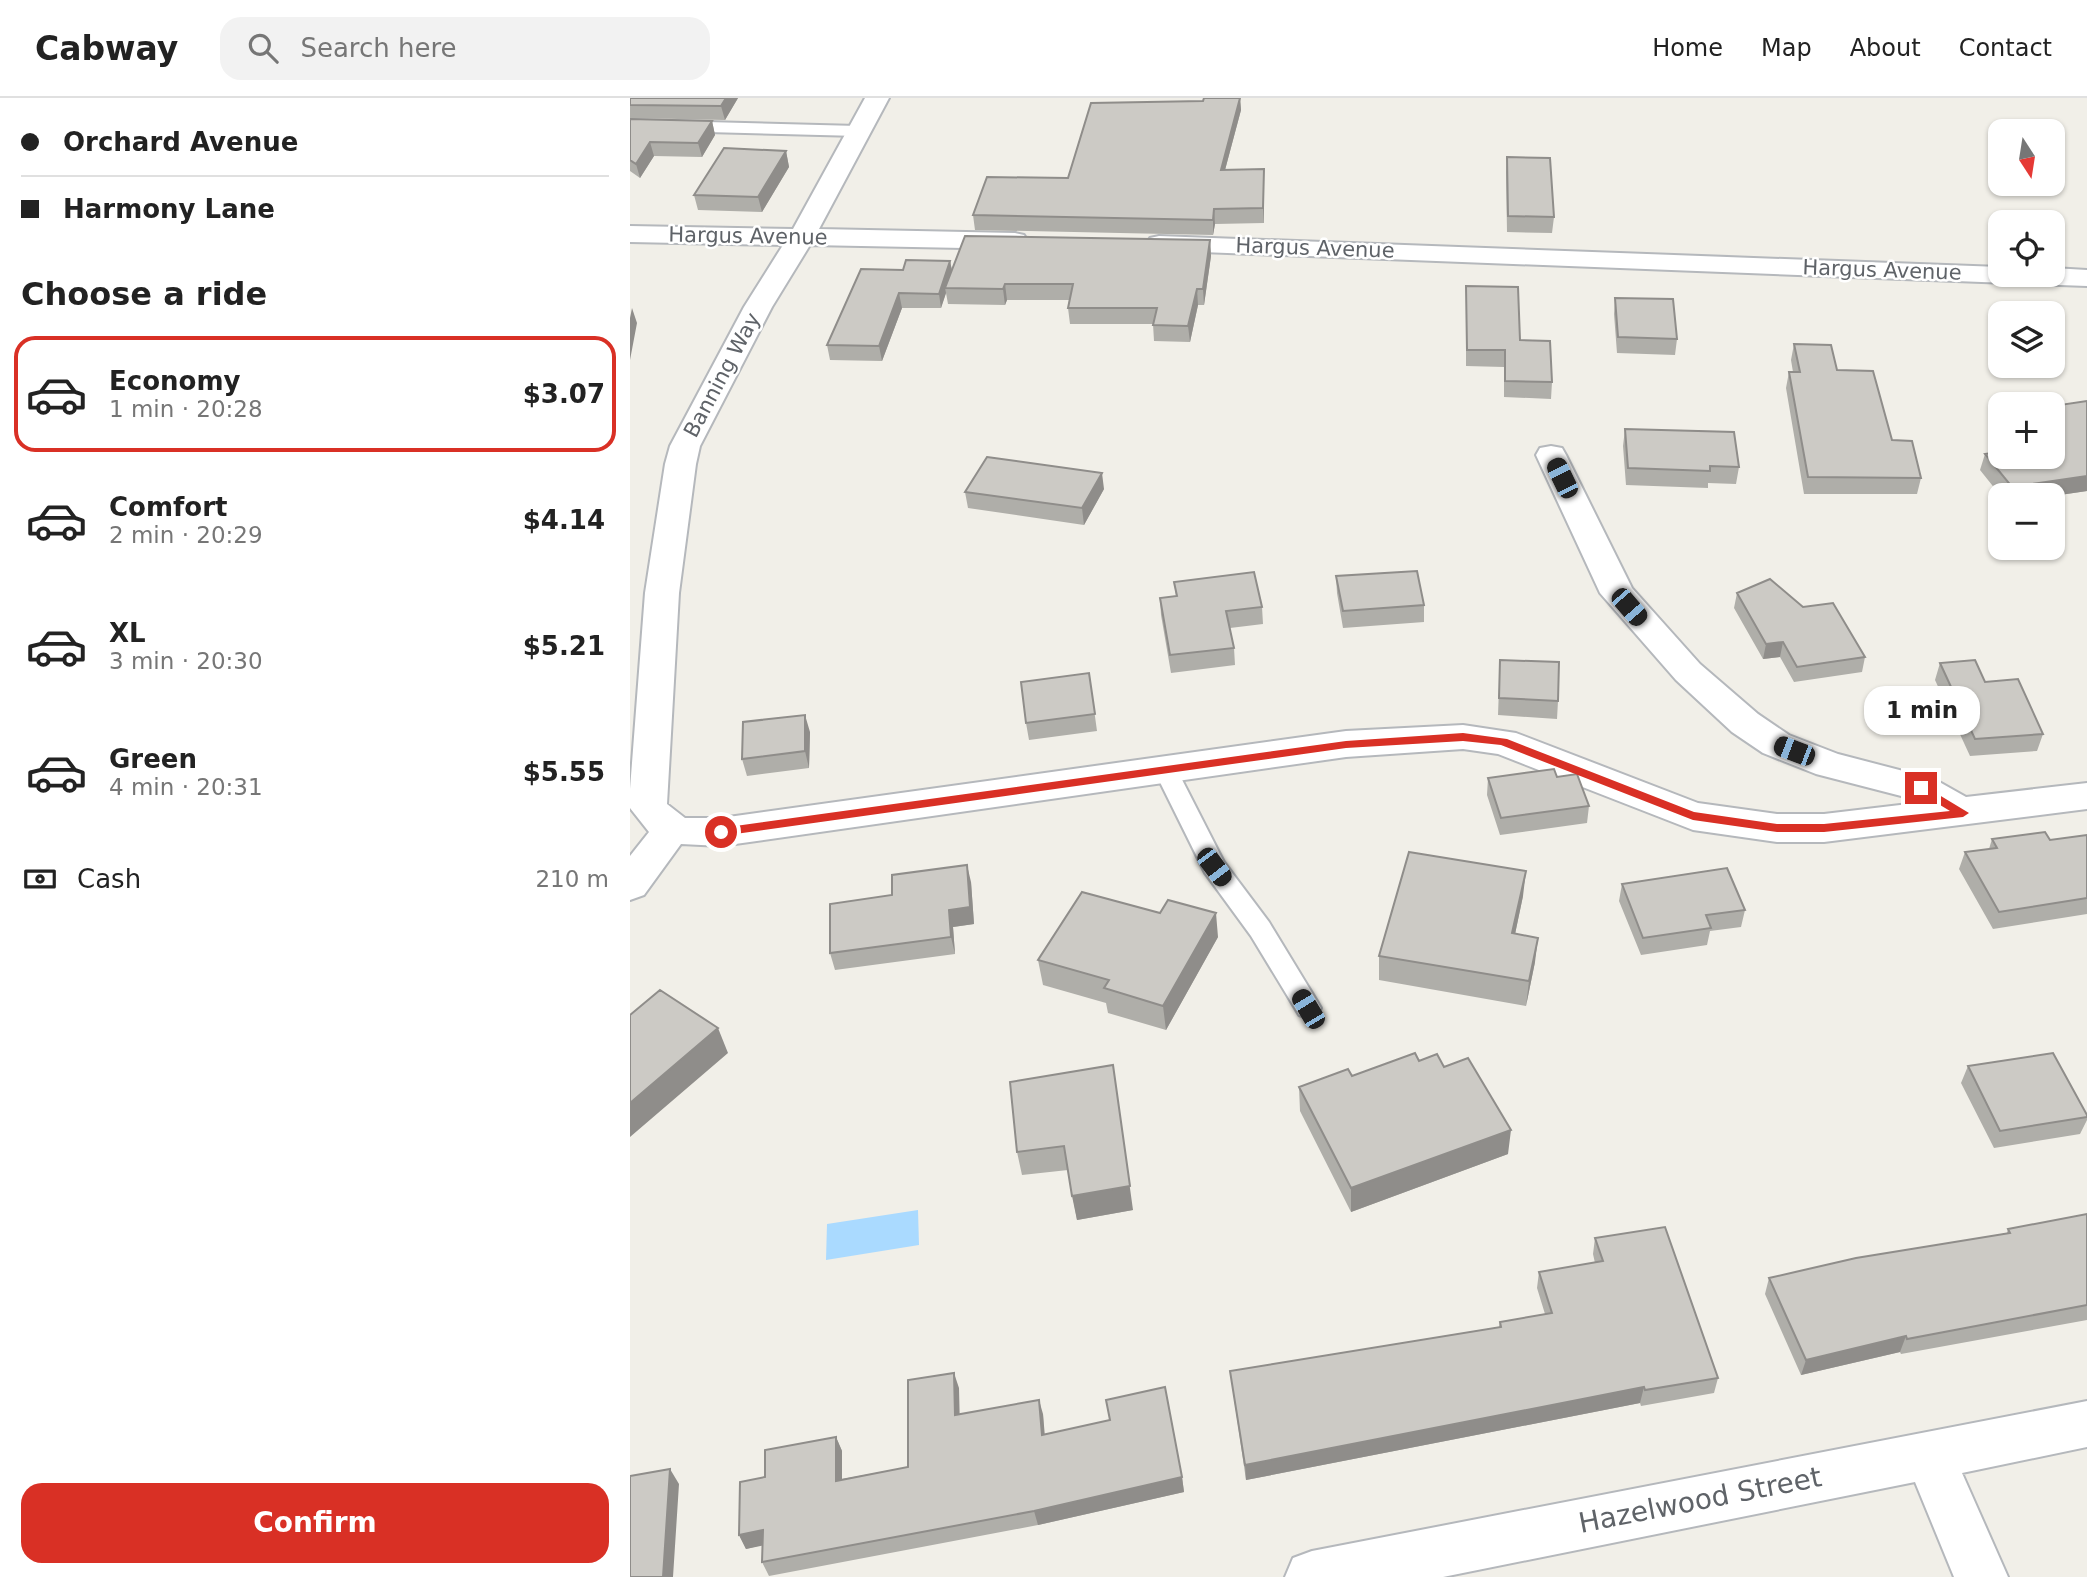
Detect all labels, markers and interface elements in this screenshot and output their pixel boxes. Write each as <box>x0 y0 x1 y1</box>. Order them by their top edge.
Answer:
search box <box>220 17 710 80</box>
text: Cabway <box>35 29 178 68</box>
icon: search <box>244 29 282 67</box>
text: Search here <box>300 33 457 63</box>
text: Home <box>1652 34 1723 62</box>
text: Map <box>1761 34 1812 62</box>
text: About <box>1850 34 1921 62</box>
text: Contact <box>1959 34 2052 62</box>
north arrow <box>1988 119 2065 196</box>
map controls <box>1988 119 2065 560</box>
text: Orchard Avenue <box>63 127 298 157</box>
text: Harmony Lane <box>63 194 275 224</box>
button: locate <box>1988 210 2065 287</box>
street label: Hargus Avenue <box>668 223 828 249</box>
street label: Hargus Avenue <box>1235 233 1395 263</box>
street label: Hargus Avenue <box>1802 255 1962 285</box>
text: Choose a ride <box>21 275 267 313</box>
button: layers <box>1988 301 2065 378</box>
street label: Banning Way <box>679 309 765 441</box>
icon: car <box>25 363 88 426</box>
text: Economy <box>109 366 240 396</box>
text: $3.07 <box>523 379 605 409</box>
button: + <box>1988 392 2065 469</box>
text: 1 min · 20:28 <box>109 396 263 422</box>
car <box>1544 455 1581 501</box>
button: − <box>1988 483 2065 560</box>
icon: car <box>25 489 88 552</box>
text: Comfort <box>109 492 227 522</box>
text: $4.14 <box>523 505 605 535</box>
text: 2 min · 20:29 <box>109 522 263 548</box>
car <box>1608 584 1651 630</box>
icon: car <box>25 615 88 678</box>
text: XL <box>109 618 146 648</box>
text: $5.21 <box>523 631 605 661</box>
text: 3 min · 20:30 <box>109 648 263 674</box>
callout: 1 min <box>1863 686 1979 736</box>
text: 1 min <box>1886 697 1958 723</box>
car <box>1771 734 1818 768</box>
icon: car <box>25 741 88 804</box>
text: Green <box>109 744 197 774</box>
text: $5.55 <box>523 757 605 787</box>
route end <box>1905 772 1937 804</box>
text: 4 min · 20:31 <box>109 774 263 800</box>
route start <box>705 816 737 848</box>
car <box>1193 844 1236 890</box>
icon: cash <box>21 860 59 898</box>
text: Cash <box>77 864 141 894</box>
text: 210 m <box>535 866 609 892</box>
car <box>1289 986 1328 1032</box>
street label: Hazelwood Street <box>1576 1460 1824 1540</box>
button: Confirm <box>21 1483 609 1563</box>

